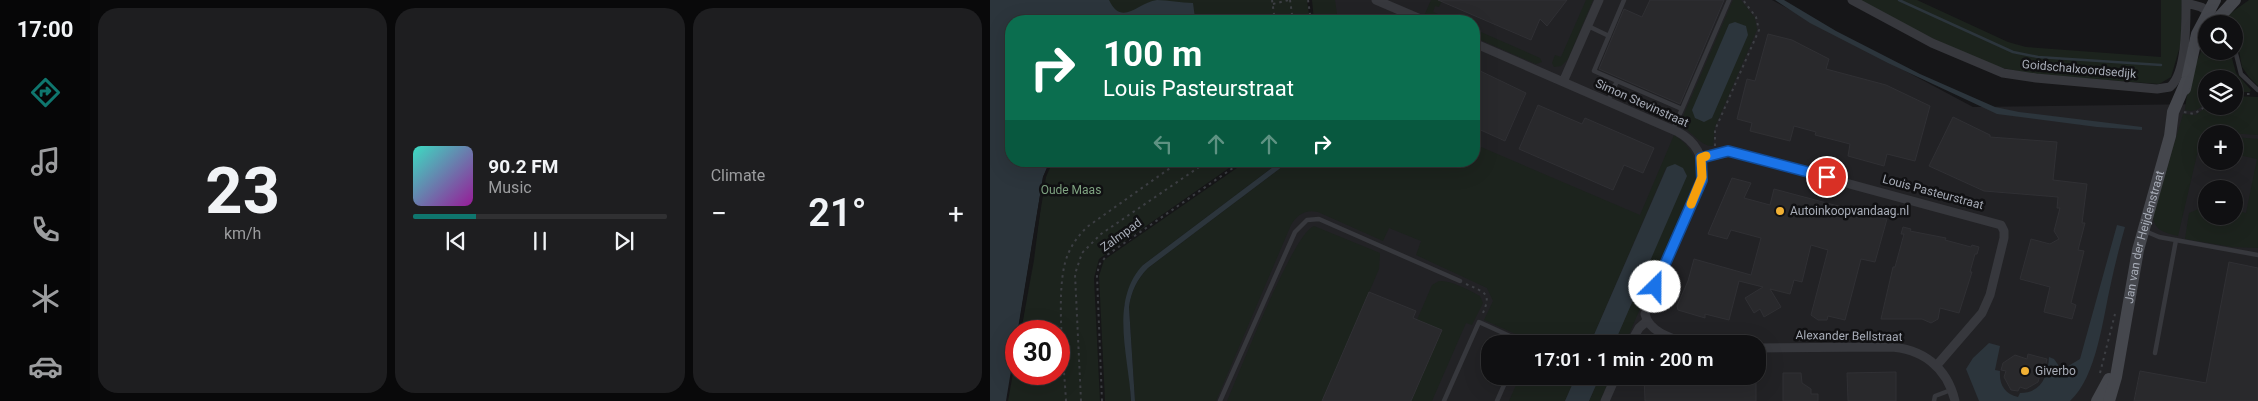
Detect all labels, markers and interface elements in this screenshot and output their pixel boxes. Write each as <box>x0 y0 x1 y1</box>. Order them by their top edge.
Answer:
map controls <box>2198 15 2243 225</box>
button: search <box>2198 15 2243 60</box>
text: 17:00 <box>17 17 73 42</box>
text: 100 m <box>1103 34 1202 75</box>
icon: right <box>1020 35 1085 100</box>
street label: Goidschalxoordsedijk <box>2021 57 2138 81</box>
button: layers <box>2198 70 2243 115</box>
icon: directions <box>28 75 63 110</box>
text: Louis Pasteurstraat <box>1103 76 1294 101</box>
street label: Simon Stevinstraat <box>1593 76 1691 130</box>
button: + <box>2198 125 2243 170</box>
icon: left <box>1149 130 1177 158</box>
icon: ahead <box>1202 130 1230 158</box>
icon: ahead <box>1255 130 1283 158</box>
icon: right <box>1308 130 1336 158</box>
icon: music <box>28 144 63 179</box>
text: 23 <box>205 153 280 229</box>
text: 90.2 FM <box>488 155 558 178</box>
pin <box>1806 156 1848 198</box>
icon: arrive <box>1813 163 1841 191</box>
text: Climate <box>711 166 765 185</box>
street label: Jan van der Heijdenstraat <box>2122 169 2167 304</box>
street label: Louis Pasteurstraat <box>1881 172 1985 212</box>
text: Music <box>488 178 532 197</box>
button: − <box>2198 180 2243 225</box>
park label: Oude Maas <box>1041 183 1101 197</box>
text: 21° <box>808 191 866 235</box>
text: − <box>711 197 727 230</box>
text: + <box>948 197 964 230</box>
place label: Autoinkoopvandaag.nl <box>1790 204 1909 218</box>
marker: Autoinkoopvandaag.nl <box>1774 205 1786 217</box>
icon: phone <box>28 212 63 247</box>
street label: Zalmpad <box>1098 215 1144 255</box>
text: km/h <box>224 224 261 243</box>
icon: previous <box>442 227 470 255</box>
icon: pause <box>526 227 554 255</box>
icon: next <box>610 227 638 255</box>
position arrow <box>1628 260 1680 312</box>
icon: climate <box>28 281 63 316</box>
speed limit sign: 30 <box>1005 320 1070 385</box>
street label: Alexander Bellstraat <box>1795 328 1903 344</box>
text: 17:01 · 1 min · 200 m <box>1533 348 1714 371</box>
icon: car <box>28 349 63 384</box>
place label: Giverbo <box>2035 364 2076 378</box>
marker: Giverbo <box>2019 365 2031 377</box>

